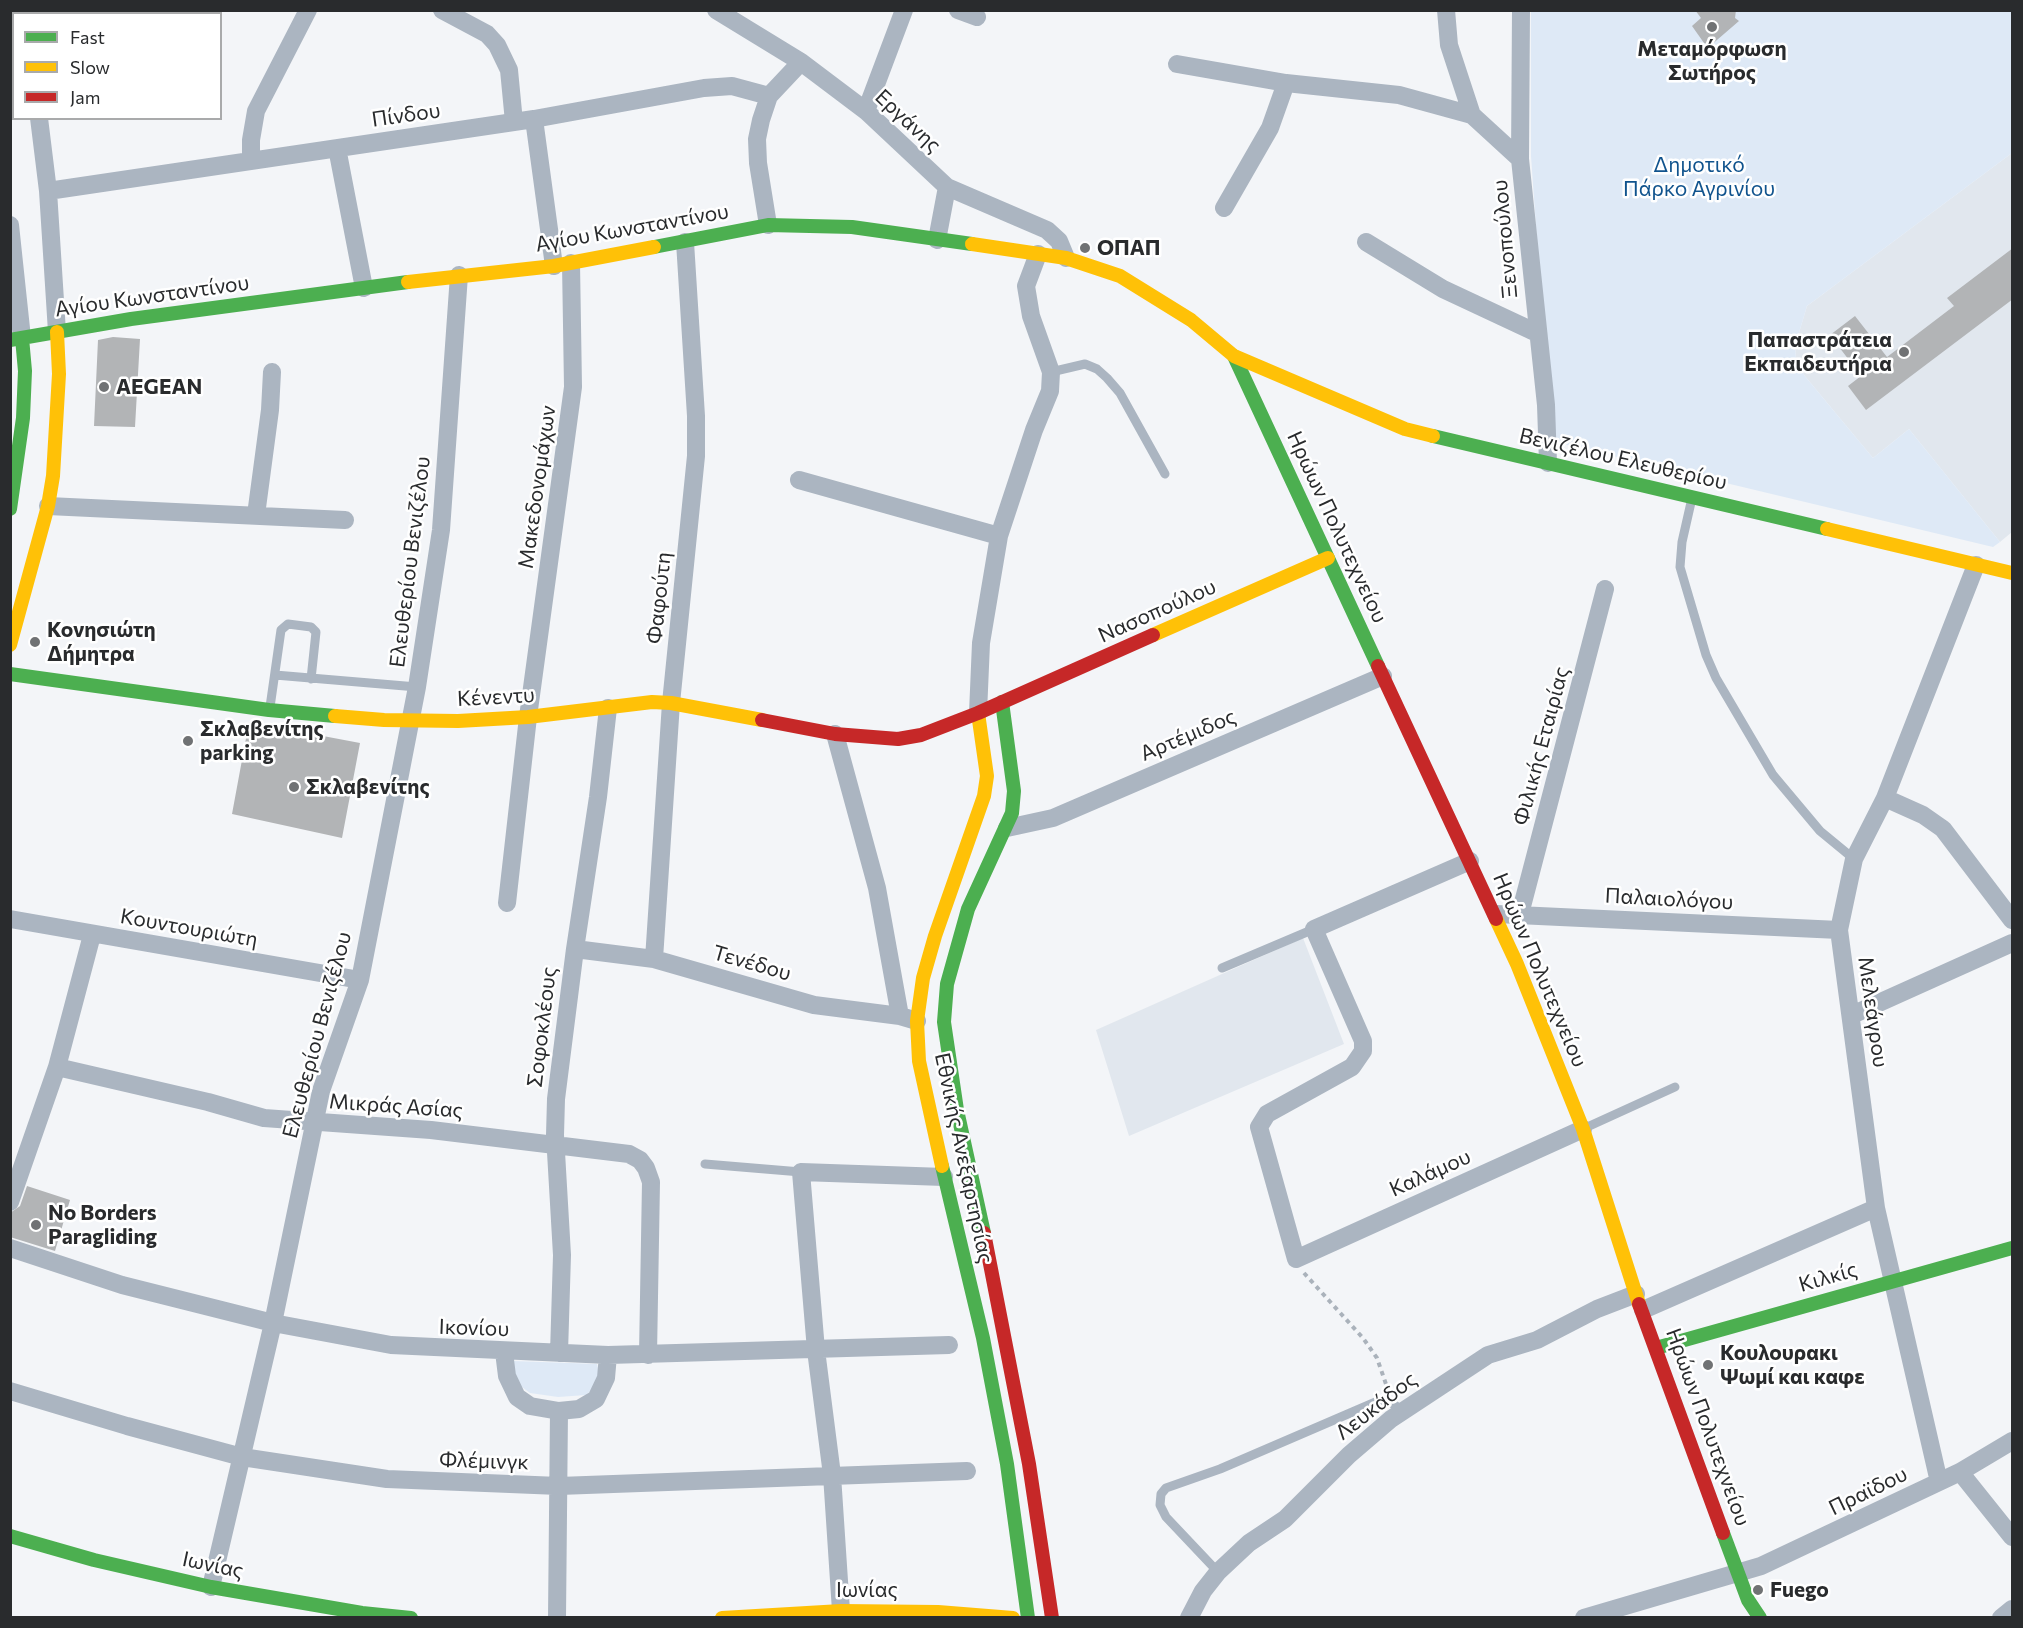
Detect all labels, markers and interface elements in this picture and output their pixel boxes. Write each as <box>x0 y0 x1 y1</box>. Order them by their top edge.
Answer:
legend <box>12 12 222 120</box>
marker: Μεταμόρφωση Σωτήρος <box>1705 20 1719 34</box>
text: Fast <box>70 26 105 48</box>
place label: Μεταμόρφωση Σωτήρος <box>1637 36 1787 86</box>
text: Slow <box>70 56 110 78</box>
street label: Εργάνης <box>870 84 946 158</box>
text: Jam <box>70 86 100 108</box>
street label: Πίνδου <box>370 98 442 132</box>
park label: Δημοτικό Πάρκο Αγρινίου <box>1623 152 1775 202</box>
street label: Ξενοπούλου <box>1487 179 1523 299</box>
street label: Αγίου Κωνσταντίνου <box>533 199 731 257</box>
place label: ΟΠΑΠ <box>1097 235 1161 261</box>
marker: ΟΠΑΠ <box>1078 241 1092 255</box>
street label: Αγίου Κωνσταντίνου <box>53 270 251 322</box>
place label: Παπαστράτεια Εκπαιδευτήρια <box>1744 327 1892 377</box>
marker: Παπαστράτεια Εκπαιδευτήρια <box>1897 345 1911 359</box>
place label: AEGEAN <box>116 374 202 400</box>
marker: AEGEAN <box>97 380 111 394</box>
street label: Μακεδονομάχων <box>513 404 561 570</box>
street label: Βενιζέλου Ελευθερίου <box>1517 423 1729 495</box>
street label: Ηρώων Πολυτεχνείου <box>1282 427 1392 627</box>
street label: Ελευθερίου Βενιζέλου <box>385 455 435 669</box>
street label: Φαφούτη <box>642 551 676 645</box>
street label: Νασοπούλου <box>1094 574 1220 648</box>
place label: Κονησιώτη Δήμητρα <box>47 617 156 667</box>
marker: Κονησιώτη Δήμητρα <box>28 635 42 649</box>
street label: Φιλικής Εταιρίας <box>1508 664 1574 828</box>
street label: Κένεντυ <box>457 682 535 712</box>
street label: Αρτέμιδος <box>1136 704 1240 766</box>
place label: Σκλαβενίτης parking <box>200 716 324 766</box>
marker: Σκλαβενίτης parking <box>181 734 195 748</box>
place label: Σκλαβενίτης <box>306 774 430 800</box>
marker: Σκλαβενίτης <box>287 780 301 794</box>
street label: Ηρώων Πολυτεχνείου <box>1488 869 1592 1071</box>
street label: Παλαιολόγου <box>1604 883 1734 915</box>
street label: Κουντουριώτη <box>118 904 260 952</box>
street label: Ελευθερίου Βενιζέλου <box>277 929 357 1141</box>
street label: Τενέδου <box>710 940 794 986</box>
street label: Μελεάγρου <box>1853 955 1893 1069</box>
street label: Σοφοκλέους <box>522 965 562 1089</box>
street label: Εθνικής Ανεξαρτησίας <box>929 1050 999 1266</box>
street label: Μικράς Ασίας <box>328 1089 464 1123</box>
street label: Καλάμου <box>1385 1144 1475 1202</box>
place label: No Borders Paragliding <box>48 1200 157 1250</box>
marker: No Borders Paragliding <box>29 1218 43 1232</box>
street label: Κιλκίς <box>1796 1257 1860 1297</box>
street label: Ικονίου <box>438 1314 510 1342</box>
street label: Ηρώων Πολυτεχνείου <box>1661 1325 1755 1529</box>
place label: Κουλουρακι Ψωμί και καφε <box>1720 1340 1865 1390</box>
marker: Κουλουρακι Ψωμί και καφε <box>1701 1358 1715 1372</box>
street label: Λευκάδος <box>1330 1366 1422 1446</box>
street label: Φλέμινγκ <box>439 1447 529 1475</box>
street label: Πραϊδου <box>1825 1461 1911 1521</box>
street label: Ιωνίας <box>180 1546 246 1584</box>
street label: Ιωνίας <box>836 1577 898 1603</box>
place label: Fuego <box>1770 1577 1829 1603</box>
marker: Fuego <box>1751 1583 1765 1597</box>

